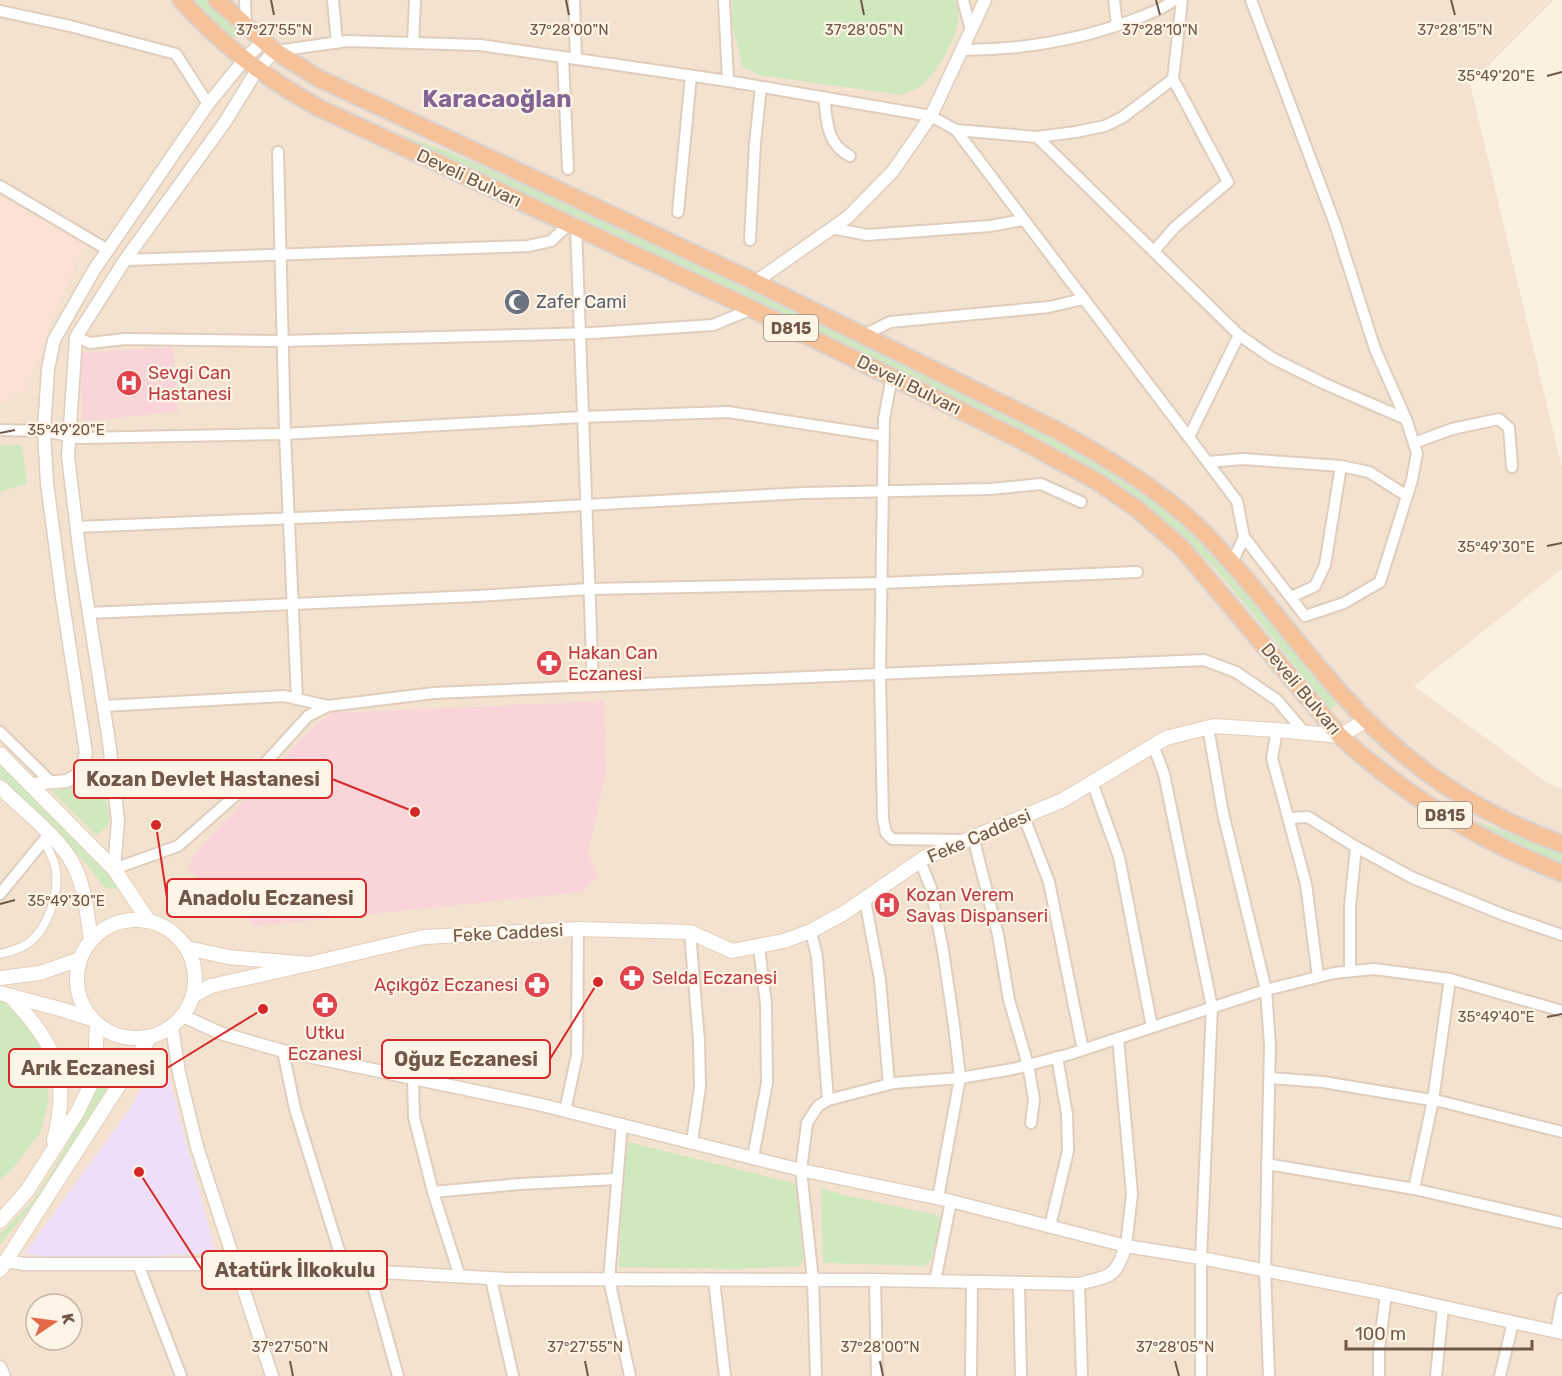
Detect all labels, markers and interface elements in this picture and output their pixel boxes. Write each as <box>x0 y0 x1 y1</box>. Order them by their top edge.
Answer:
text: 37°27'55"N <box>236 21 312 39</box>
text: 37°28'00"N <box>529 21 609 39</box>
text: 37°28'05"N <box>825 21 903 39</box>
text: 37°28'10"N <box>1122 21 1198 39</box>
text: 37°28'15"N <box>1417 21 1493 39</box>
text: 35°49'20"E <box>1457 67 1535 85</box>
district label: Karacaoğlan <box>422 85 572 113</box>
street label: Develi Bulvarı <box>413 144 525 212</box>
mosque icon: Zafer Cami <box>502 287 532 317</box>
place label: Zafer Cami <box>536 291 627 313</box>
road number: D815 <box>764 315 818 341</box>
street label: Develi Bulvarı <box>853 350 965 420</box>
place label: Sevgi Can Hastanesi <box>148 362 231 405</box>
hospital icon: Sevgi Can Hastanesi <box>114 368 144 398</box>
text: 35°49'20"E <box>27 421 105 439</box>
text: 35°49'30"E <box>1457 538 1535 556</box>
street label: Develi Bulvarı <box>1256 639 1346 739</box>
place label: Hakan Can Eczanesi <box>568 642 658 685</box>
pharmacy icon: Hakan Can Eczanesi <box>534 648 564 678</box>
callout: Kozan Devlet Hastanesi <box>74 760 332 798</box>
text: Kozan Devlet Hastanesi <box>86 767 320 791</box>
road number: D815 <box>1418 802 1472 828</box>
street label: Feke Caddesi <box>924 804 1034 868</box>
callout: Anadolu Eczanesi <box>167 879 366 917</box>
place label: Kozan Verem Savas Dispanseri <box>906 884 1048 927</box>
text: Anadolu Eczanesi <box>178 886 354 910</box>
hospital icon: Kozan Verem Savas Dispanseri <box>872 890 902 920</box>
text: 35°49'30"E <box>27 892 105 910</box>
street label: Feke Caddesi <box>452 919 564 947</box>
pharmacy icon: Selda Eczanesi <box>617 963 647 993</box>
place label: Selda Eczanesi <box>652 967 777 989</box>
pharmacy icon: Açıkgöz Eczanesi <box>522 970 552 1000</box>
place label: Açıkgöz Eczanesi <box>374 974 518 996</box>
pharmacy icon: Utku Eczanesi <box>310 990 340 1020</box>
text: 35°49'40"E <box>1457 1008 1535 1026</box>
place label: Utku Eczanesi <box>288 1022 362 1065</box>
callout: Oğuz Eczanesi <box>382 1040 550 1078</box>
text: Oğuz Eczanesi <box>394 1047 538 1071</box>
callout: Arık Eczanesi <box>9 1049 167 1087</box>
text: Arık Eczanesi <box>21 1056 155 1080</box>
callout: Atatürk İlkokulu <box>202 1251 387 1289</box>
text: Atatürk İlkokulu <box>215 1258 375 1282</box>
north arrow <box>24 1292 84 1352</box>
text: K <box>58 1311 79 1326</box>
scale bar <box>1346 1313 1532 1351</box>
text: 100 m <box>1355 1323 1406 1345</box>
text: 37°27'50"N <box>252 1338 328 1356</box>
text: 37°27'55"N <box>547 1338 623 1356</box>
text: 37°28'00"N <box>840 1338 920 1356</box>
text: 37°28'05"N <box>1136 1338 1214 1356</box>

